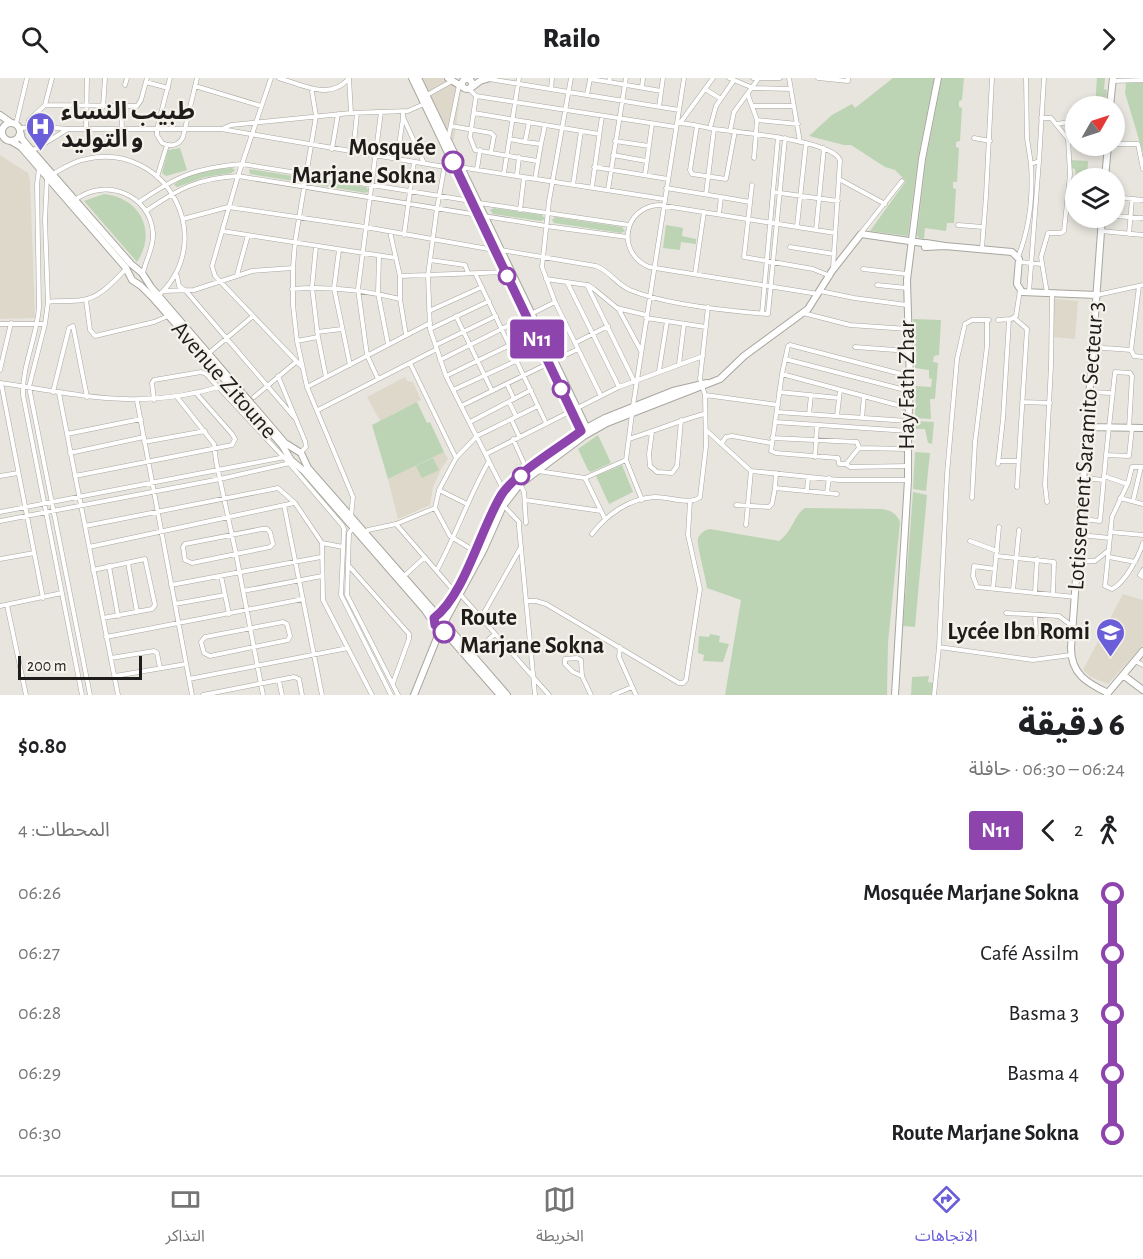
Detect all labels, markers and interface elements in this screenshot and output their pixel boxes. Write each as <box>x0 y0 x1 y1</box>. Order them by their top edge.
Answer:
icon: search <box>18 23 51 56</box>
icon: forward <box>1092 23 1125 56</box>
text: Railo <box>543 25 600 52</box>
north arrow <box>1065 96 1125 156</box>
map controls <box>1065 96 1125 228</box>
place label: طبيب النساء و التوليد <box>61 100 195 153</box>
hospital icon: طبيب النساء و التوليد <box>24 110 56 152</box>
place label: Mosquée Marjane Sokna <box>292 136 436 188</box>
marker: Mosquée Marjane Sokna <box>442 151 464 173</box>
button: layers <box>1065 168 1125 228</box>
unlabelled marker <box>498 267 516 285</box>
street label: Lotissement Saramito Secteur 3 <box>1064 301 1108 591</box>
street label: Avenue Zitoune <box>167 317 281 443</box>
line badge: N11 <box>502 320 572 358</box>
street label: Hay Fath Zhar <box>895 320 919 450</box>
text: N11 <box>522 329 552 350</box>
unlabelled marker <box>552 380 570 398</box>
unlabelled marker <box>512 467 530 485</box>
place label: Route Marjane Sokna <box>460 606 604 658</box>
school or university icon: Lycée Ibn Romi <box>1095 616 1127 658</box>
place label: Lycée Ibn Romi <box>947 620 1090 644</box>
marker: Route Marjane Sokna <box>433 621 455 643</box>
scale bar <box>18 653 142 680</box>
text: 200 m <box>27 658 67 674</box>
text: 6 دقيقة <box>1018 709 1125 742</box>
text: $0.80 <box>18 735 67 757</box>
text: 06:24 – 06:30 · حافلة <box>969 759 1125 779</box>
icon: back <box>1032 814 1065 847</box>
icon: walk <box>1092 814 1125 847</box>
text: المحطات: 4 <box>18 820 110 840</box>
text: N11 <box>981 820 1011 841</box>
text: 2 <box>1074 820 1083 840</box>
text: Mosquée Marjane Sokna <box>863 882 1079 904</box>
text: 06:26 <box>18 883 61 903</box>
text: Café Assilm <box>980 942 1079 964</box>
text: 06:27 <box>18 943 60 963</box>
text: Basma 3 <box>1008 1002 1079 1024</box>
text: 06:28 <box>18 1003 61 1023</box>
text: Basma 4 <box>1007 1062 1079 1084</box>
text: 06:29 <box>18 1063 61 1083</box>
text: Route Marjane Sokna <box>891 1122 1079 1144</box>
text: 06:30 <box>18 1123 61 1143</box>
tab: التذاكر <box>166 1183 205 1253</box>
tab: الخريطة <box>536 1183 584 1253</box>
tab: الاتجاهات <box>915 1183 977 1253</box>

